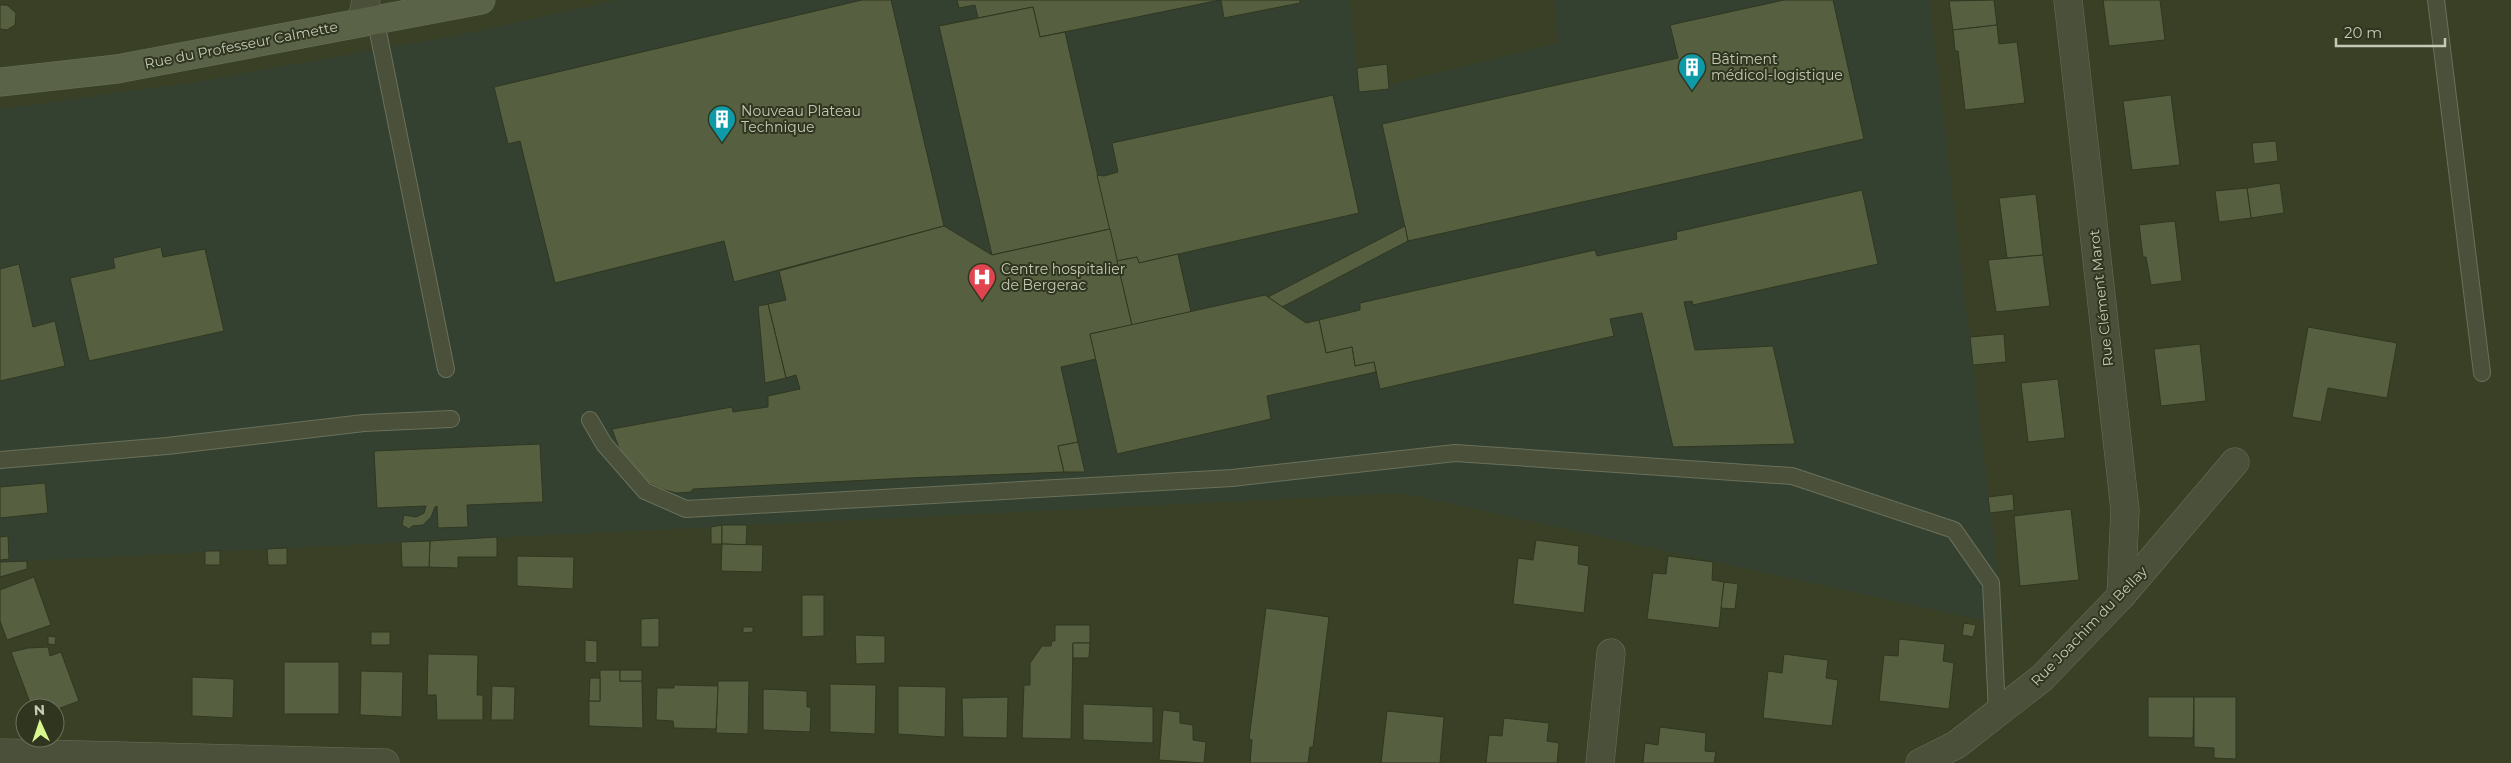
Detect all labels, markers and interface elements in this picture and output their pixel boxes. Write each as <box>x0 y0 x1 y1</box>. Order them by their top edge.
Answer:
scale bar <box>2336 15 2445 47</box>
street label: Rue du Professeur Calmette <box>143 17 339 73</box>
text: 20 m <box>2344 23 2382 42</box>
place label: Bâtiment médicol-logistique <box>1711 50 1843 84</box>
building icon: Bâtiment médicol-logistique <box>1677 52 1707 91</box>
place label: Nouveau Plateau Technique <box>741 102 861 136</box>
building icon: Nouveau Plateau Technique <box>707 104 737 143</box>
street label: Rue Clément Marot <box>2085 228 2117 367</box>
place label: Centre hospitalier de Bergerac <box>1001 260 1126 294</box>
hospital icon: Centre hospitalier de Bergerac <box>967 262 997 301</box>
street label: Rue Joachim du Bellay <box>2027 562 2151 690</box>
north arrow <box>15 698 65 748</box>
text: N <box>33 701 45 719</box>

